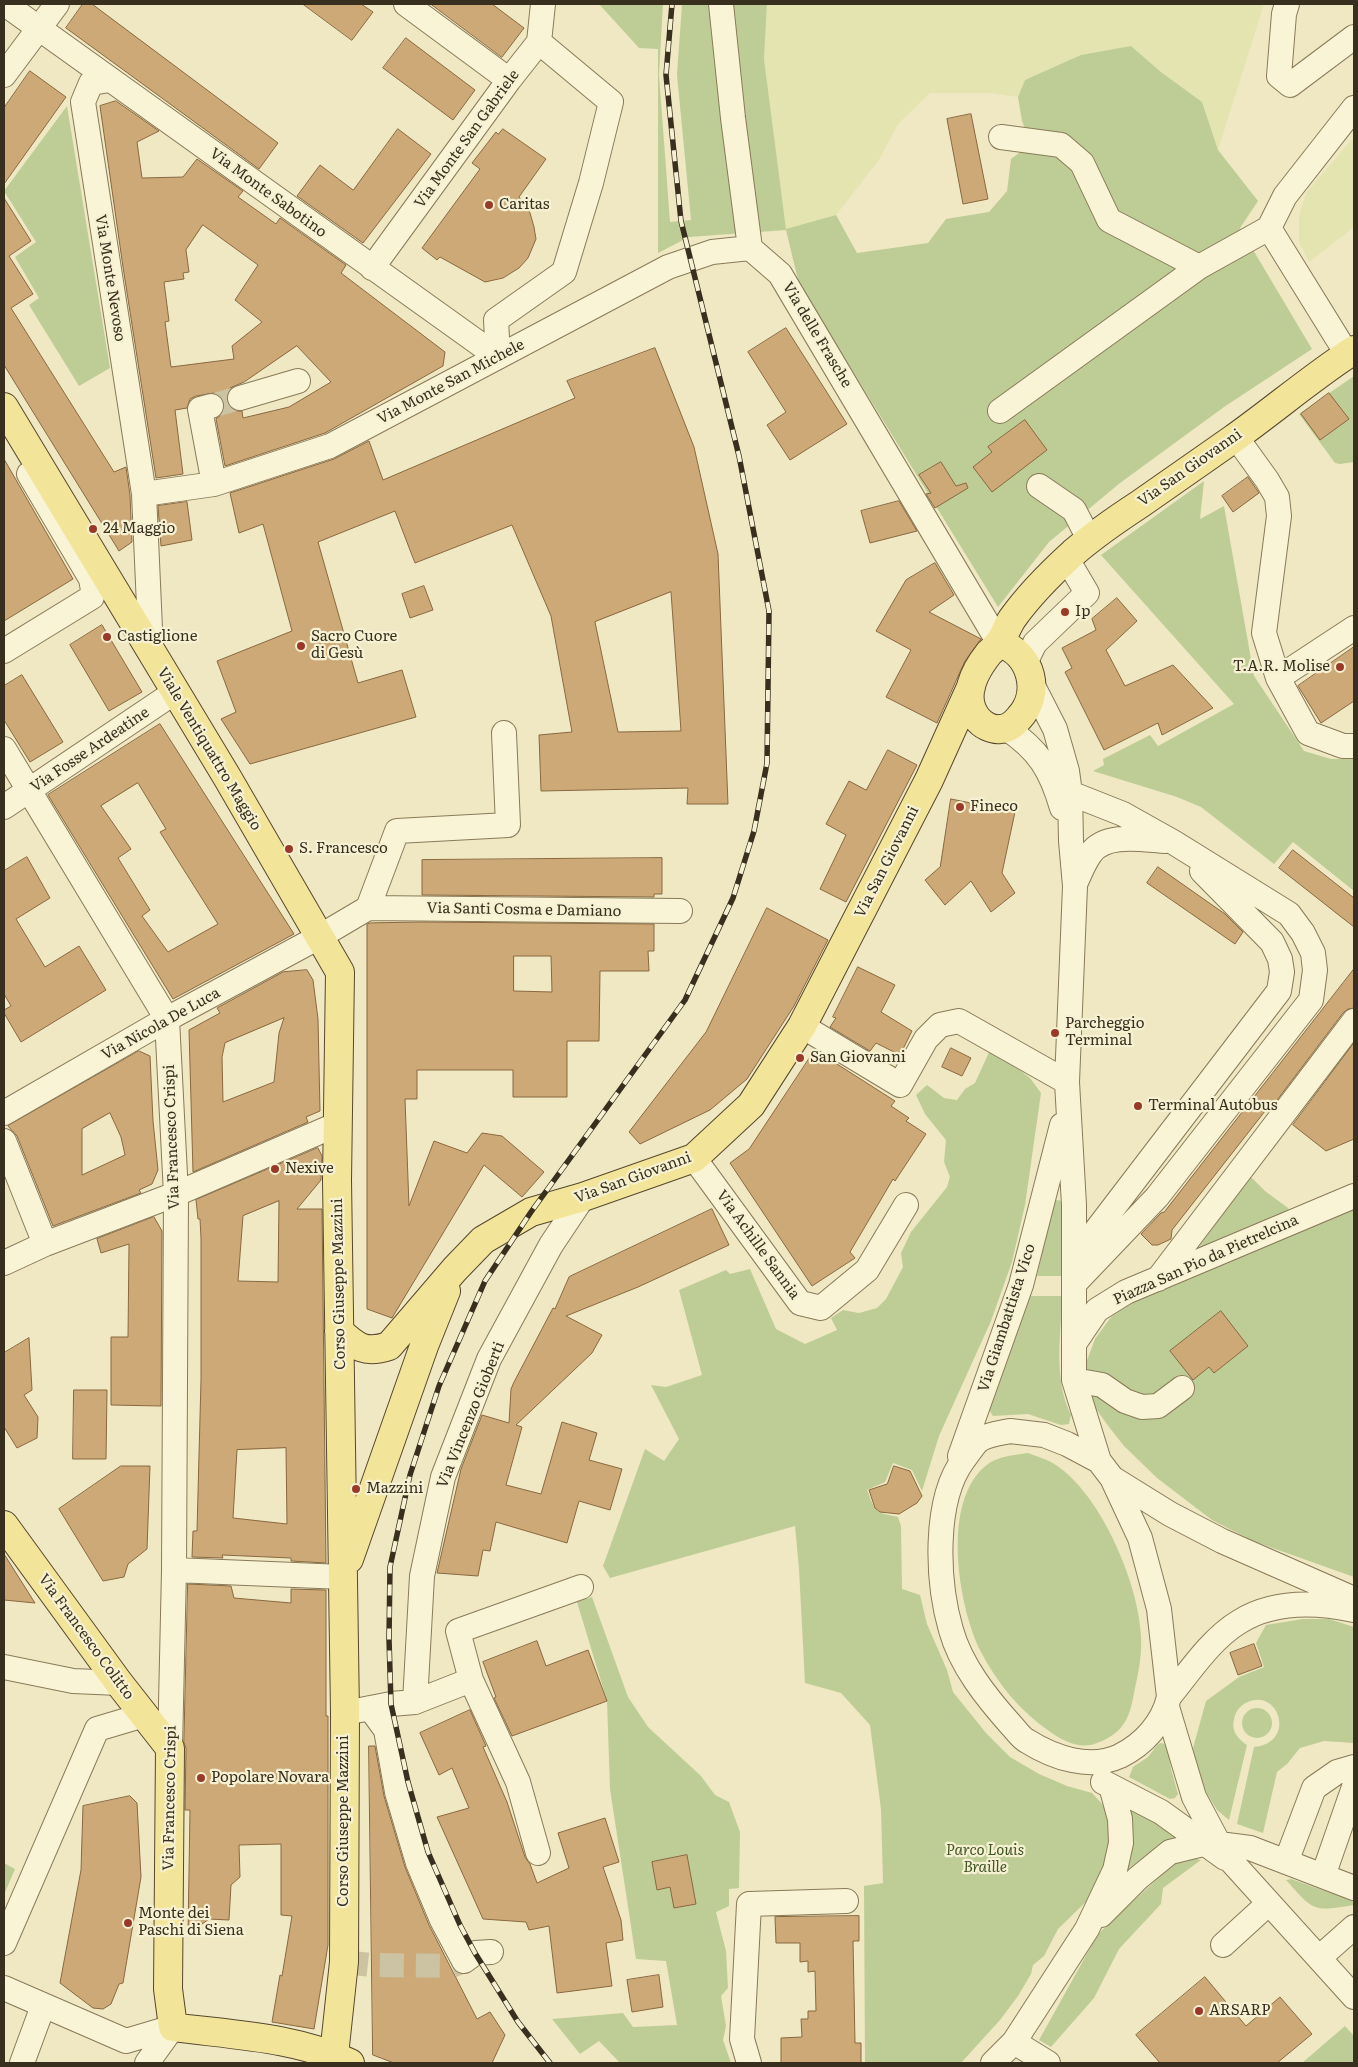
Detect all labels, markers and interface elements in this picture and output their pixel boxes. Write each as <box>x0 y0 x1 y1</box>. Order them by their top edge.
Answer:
street label: Via Monte San Gabriele <box>411 66 523 212</box>
street label: Via Monte Sabotino <box>206 144 330 242</box>
place label: Caritas <box>499 196 550 214</box>
marker: Caritas <box>483 199 495 211</box>
street label: Via Monte Nevoso <box>91 213 129 343</box>
street label: Via delle Frasche <box>778 279 856 391</box>
street label: Via Monte San Michele <box>375 336 527 428</box>
street label: Via San Giovanni <box>1135 425 1245 511</box>
place label: 24 Maggio <box>103 520 175 538</box>
marker: 24 Maggio <box>87 523 99 535</box>
place label: Ip <box>1075 603 1090 621</box>
marker: Ip <box>1059 606 1071 618</box>
place label: Castiglione <box>117 628 197 646</box>
place label: Sacro Cuore di Gesù <box>311 628 397 663</box>
marker: Castiglione <box>101 631 113 643</box>
marker: Sacro Cuore di Gesù <box>295 640 307 652</box>
place label: T.A.R. Molise <box>1233 658 1330 676</box>
marker: T.A.R. Molise <box>1334 661 1346 673</box>
street label: Viale Ventiquattro Maggio <box>153 664 265 834</box>
street label: Via Fosse Ardeatine <box>27 704 153 796</box>
place label: Fineco <box>970 798 1018 816</box>
marker: Fineco <box>954 801 966 813</box>
street label: Via San Giovanni <box>851 803 923 921</box>
place label: S. Francesco <box>299 840 388 858</box>
marker: S. Francesco <box>283 843 295 855</box>
street label: Via Santi Cosma e Damiano <box>426 899 622 921</box>
street label: Via Nicola De Luca <box>99 984 223 1064</box>
place label: Parcheggio Terminal <box>1065 1015 1144 1050</box>
marker: Parcheggio Terminal <box>1049 1027 1061 1039</box>
place label: San Giovanni <box>810 1049 906 1067</box>
marker: San Giovanni <box>794 1052 806 1064</box>
street label: Via Francesco Crispi <box>160 1064 184 1210</box>
place label: Terminal Autobus <box>1148 1097 1277 1115</box>
marker: Terminal Autobus <box>1132 1100 1144 1112</box>
street label: Via San Giovanni <box>572 1149 694 1207</box>
place label: Nexive <box>285 1160 334 1178</box>
marker: Nexive <box>269 1163 281 1175</box>
street label: Via Achille Sannia <box>712 1187 804 1303</box>
street label: Corso Giuseppe Mazzini <box>329 1198 349 1370</box>
street label: Piazza San Pio da Pietrelcina <box>1111 1211 1301 1309</box>
street label: Via Giambattista Vico <box>975 1242 1039 1394</box>
street label: Via Vincenzo Gioberti <box>433 1339 509 1491</box>
place label: Mazzini <box>366 1480 423 1498</box>
marker: Mazzini <box>350 1483 362 1495</box>
street label: Via Francesco Colitto <box>34 1571 138 1703</box>
street label: Via Francesco Crispi <box>160 1725 180 1871</box>
street label: Corso Giuseppe Mazzini <box>335 1735 353 1907</box>
place label: Popolare Novara <box>211 1769 329 1787</box>
marker: Popolare Novara <box>195 1772 207 1784</box>
park label: Parco Louis Braille <box>946 1842 1024 1877</box>
place label: Monte dei Paschi di Siena <box>138 1905 244 1940</box>
marker: Monte dei Paschi di Siena <box>122 1917 134 1929</box>
place label: ARSARP <box>1209 2002 1270 2020</box>
marker: ARSARP <box>1193 2005 1205 2017</box>

